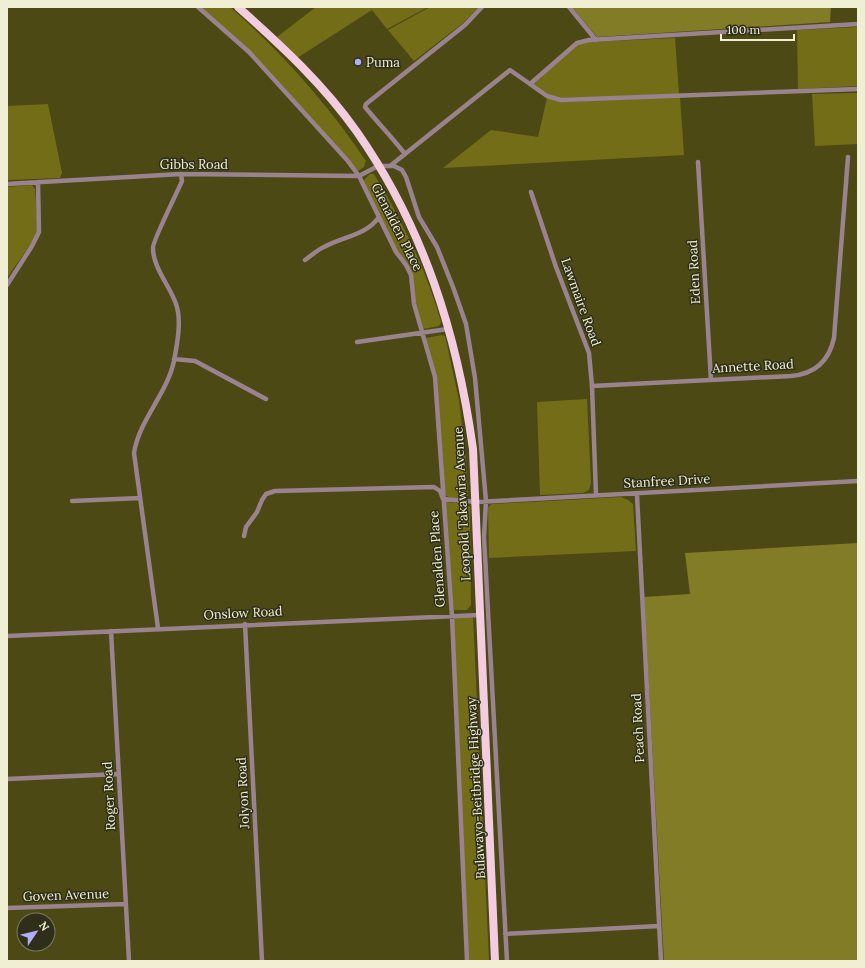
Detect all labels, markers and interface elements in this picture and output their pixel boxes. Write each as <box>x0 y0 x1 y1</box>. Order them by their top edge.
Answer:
scale bar <box>721 16 794 42</box>
text: 100 m <box>727 22 760 37</box>
place label: Puma <box>366 54 400 71</box>
marker: Puma <box>353 57 363 67</box>
street label: Gibbs Road <box>160 156 228 173</box>
street label: Glenalden Place <box>367 180 427 274</box>
street label: Eden Road <box>684 239 704 305</box>
street label: Lawmaire Road <box>557 255 605 349</box>
street label: Annette Road <box>711 355 794 377</box>
street label: Leopold Takawira Avenue <box>449 427 475 581</box>
street label: Stanfree Drive <box>623 470 711 492</box>
street label: Glenalden Place <box>425 510 449 608</box>
street label: Onslow Road <box>203 602 283 624</box>
street label: Peach Road <box>628 693 648 763</box>
street label: Bulawayo-Beitbridge Highway <box>463 697 489 879</box>
street label: Jolyon Road <box>233 757 253 830</box>
street label: Roger Road <box>99 761 119 831</box>
street label: Goven Avenue <box>23 885 109 905</box>
north arrow <box>16 912 56 952</box>
text: N <box>36 919 53 934</box>

